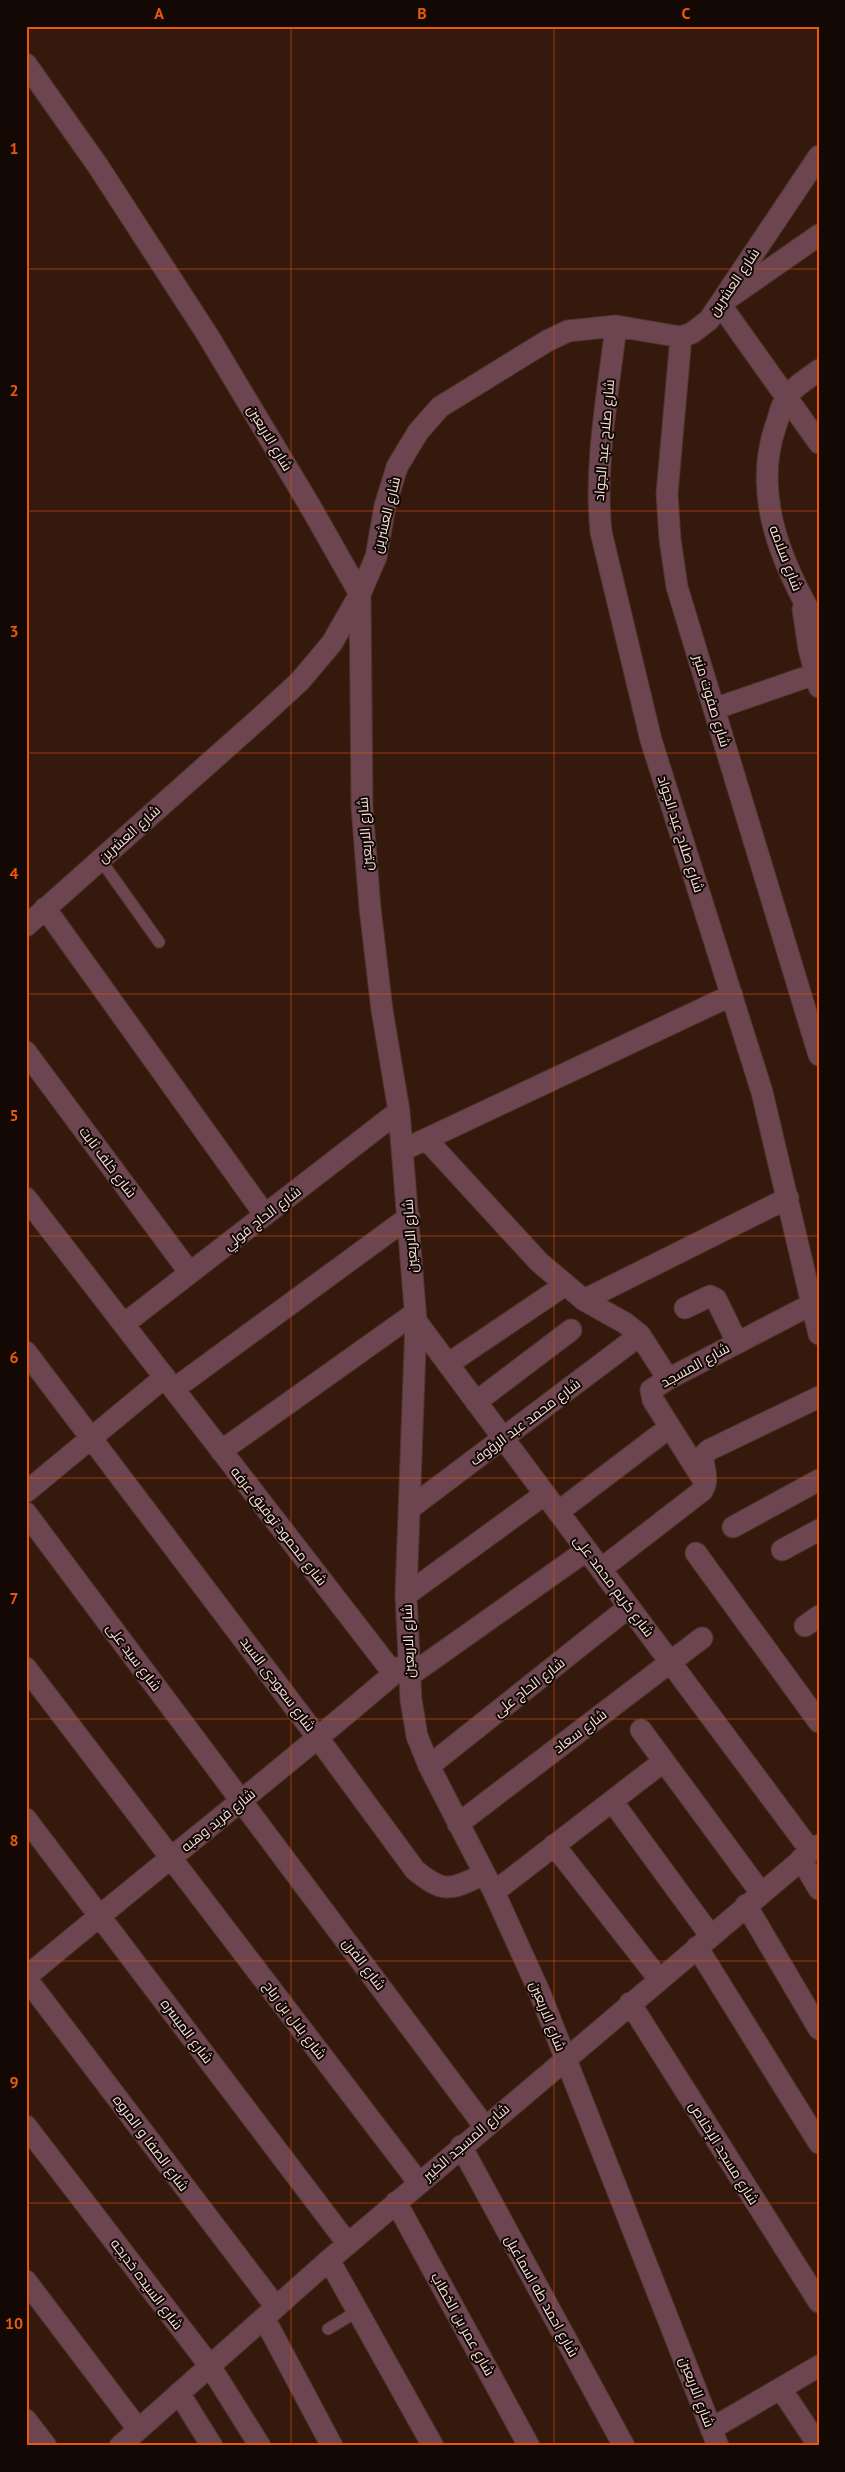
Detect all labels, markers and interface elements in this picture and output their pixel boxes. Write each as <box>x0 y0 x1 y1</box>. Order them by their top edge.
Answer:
text: A <box>154 3 164 23</box>
text: B <box>417 3 427 23</box>
text: C <box>682 3 691 23</box>
text: 1 <box>9 138 19 158</box>
street label: شارع العشرين <box>705 245 763 319</box>
street label: شارع صلاح عبد الجواد <box>590 378 618 502</box>
text: 2 <box>9 380 19 400</box>
street label: شارع الاربعين <box>243 402 297 474</box>
street label: شارع العشرين <box>368 475 404 555</box>
street label: شارع سلامه <box>765 523 807 593</box>
text: 3 <box>9 621 19 641</box>
street label: شارع صفوت منير <box>689 652 735 749</box>
street label: شارع صلاح عبد الجواد <box>654 773 708 895</box>
street label: شارع الاربعين <box>353 797 377 871</box>
street label: شارع العشرين <box>94 801 164 867</box>
text: 4 <box>9 863 19 883</box>
text: 5 <box>9 1105 19 1125</box>
street label: شارع خلف ثابت <box>75 1123 141 1201</box>
street label: شارع الحاج فولي <box>220 1182 306 1256</box>
street label: شارع الاربعين <box>398 1199 422 1273</box>
street label: شارع المسجد <box>657 1339 733 1391</box>
text: 6 <box>9 1347 19 1367</box>
street label: شارع محمد عبد الرؤوف <box>466 1374 584 1470</box>
street label: شارع محمود توفيق عرفه <box>227 1463 331 1589</box>
street label: شارع كريم محمد على <box>569 1532 658 1641</box>
text: 7 <box>9 1588 19 1608</box>
street label: شارع الاربعين <box>398 1604 418 1678</box>
street label: شارع سيد على <box>102 1619 166 1695</box>
street label: شارع سعودى السيد <box>237 1633 319 1735</box>
street label: شارع الحاج على <box>490 1653 568 1721</box>
street label: شارع سعاد <box>550 1705 610 1757</box>
street label: شارع فريد وهبه <box>177 1784 259 1856</box>
text: 8 <box>9 1830 19 1850</box>
street label: شارع الفرن <box>338 1934 390 1994</box>
street label: شارع بلال بن رباح <box>260 1977 330 2063</box>
street label: شارع الاربعين <box>526 1978 570 2054</box>
street label: شارع الميسره <box>157 1995 217 2067</box>
text: 9 <box>9 2072 19 2092</box>
street label: شارع الصفا و المروه <box>109 2091 193 2195</box>
street label: شارع مسجد الإخلاص <box>685 2098 763 2208</box>
street label: شارع المسجد الكبير <box>418 2099 513 2185</box>
street label: شارع احمد طه اسماعيل <box>501 2232 583 2360</box>
street label: شارع السيده خديجه <box>107 2235 187 2333</box>
street label: شارع عمر بن الخطاب <box>427 2269 499 2379</box>
text: 10 <box>5 2313 23 2333</box>
street label: شارع الاربعين <box>675 2354 719 2430</box>

